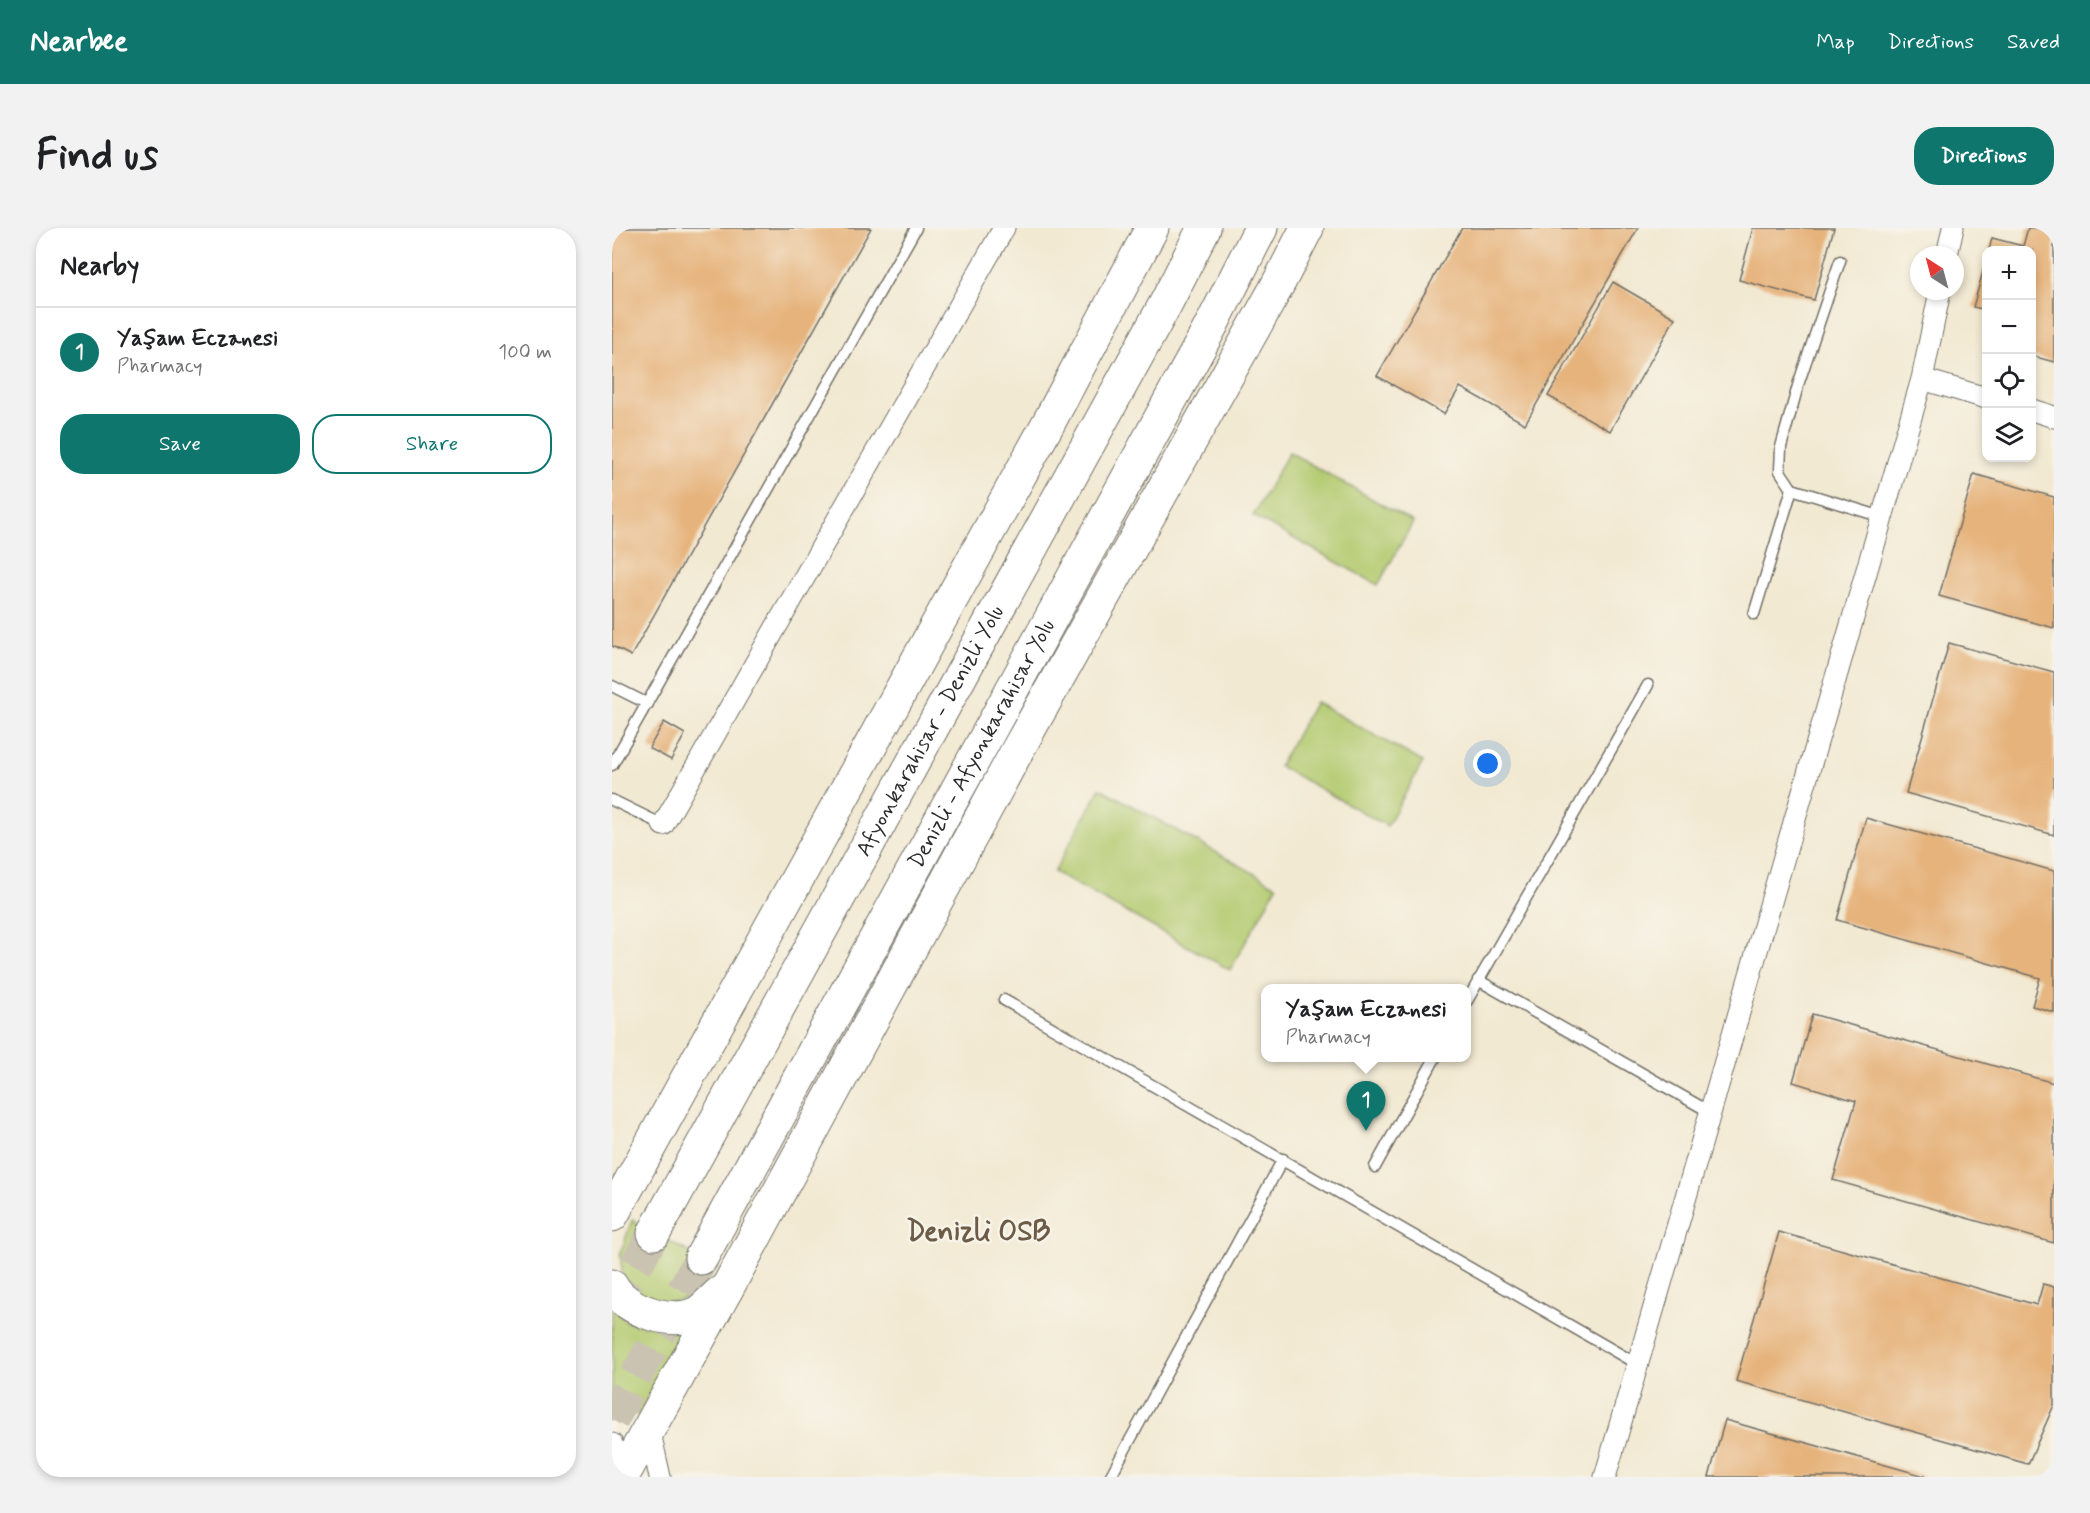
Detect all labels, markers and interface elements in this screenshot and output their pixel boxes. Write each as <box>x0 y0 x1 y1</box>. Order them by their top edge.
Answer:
text: Nearbee <box>30 24 128 61</box>
text: Map <box>1816 28 1855 56</box>
text: Directions <box>1888 28 1974 56</box>
text: Saved <box>2007 28 2060 56</box>
button: Directions <box>1914 127 2054 185</box>
text: Find us <box>36 129 158 184</box>
north arrow <box>1910 246 1964 300</box>
map controls <box>1982 246 2036 462</box>
button: + <box>1982 246 2036 300</box>
text: Nearby <box>60 250 139 284</box>
button: − <box>1982 300 2036 354</box>
text: Yaşam Eczanesi <box>117 325 278 353</box>
text: 1 <box>75 339 84 366</box>
text: 100 m <box>498 339 552 366</box>
text: Pharmacy <box>117 353 203 380</box>
button: locate <box>1982 354 2036 408</box>
button: layers <box>1982 408 2036 462</box>
button: Save <box>60 414 300 474</box>
button: Share <box>312 414 552 474</box>
street label: Afyonkarahisar - Denizli Yolu <box>850 600 1011 862</box>
street label: Denizli - Afyonkarahisar Yolu <box>903 614 1062 873</box>
your location <box>1473 749 1502 778</box>
popup <box>1261 984 1471 1062</box>
text: Yaşam Eczanesi <box>1285 996 1447 1024</box>
text: Pharmacy <box>1285 1024 1371 1051</box>
pin: 1 <box>1346 1082 1386 1131</box>
district label: Denizli OSB <box>906 1214 1051 1251</box>

